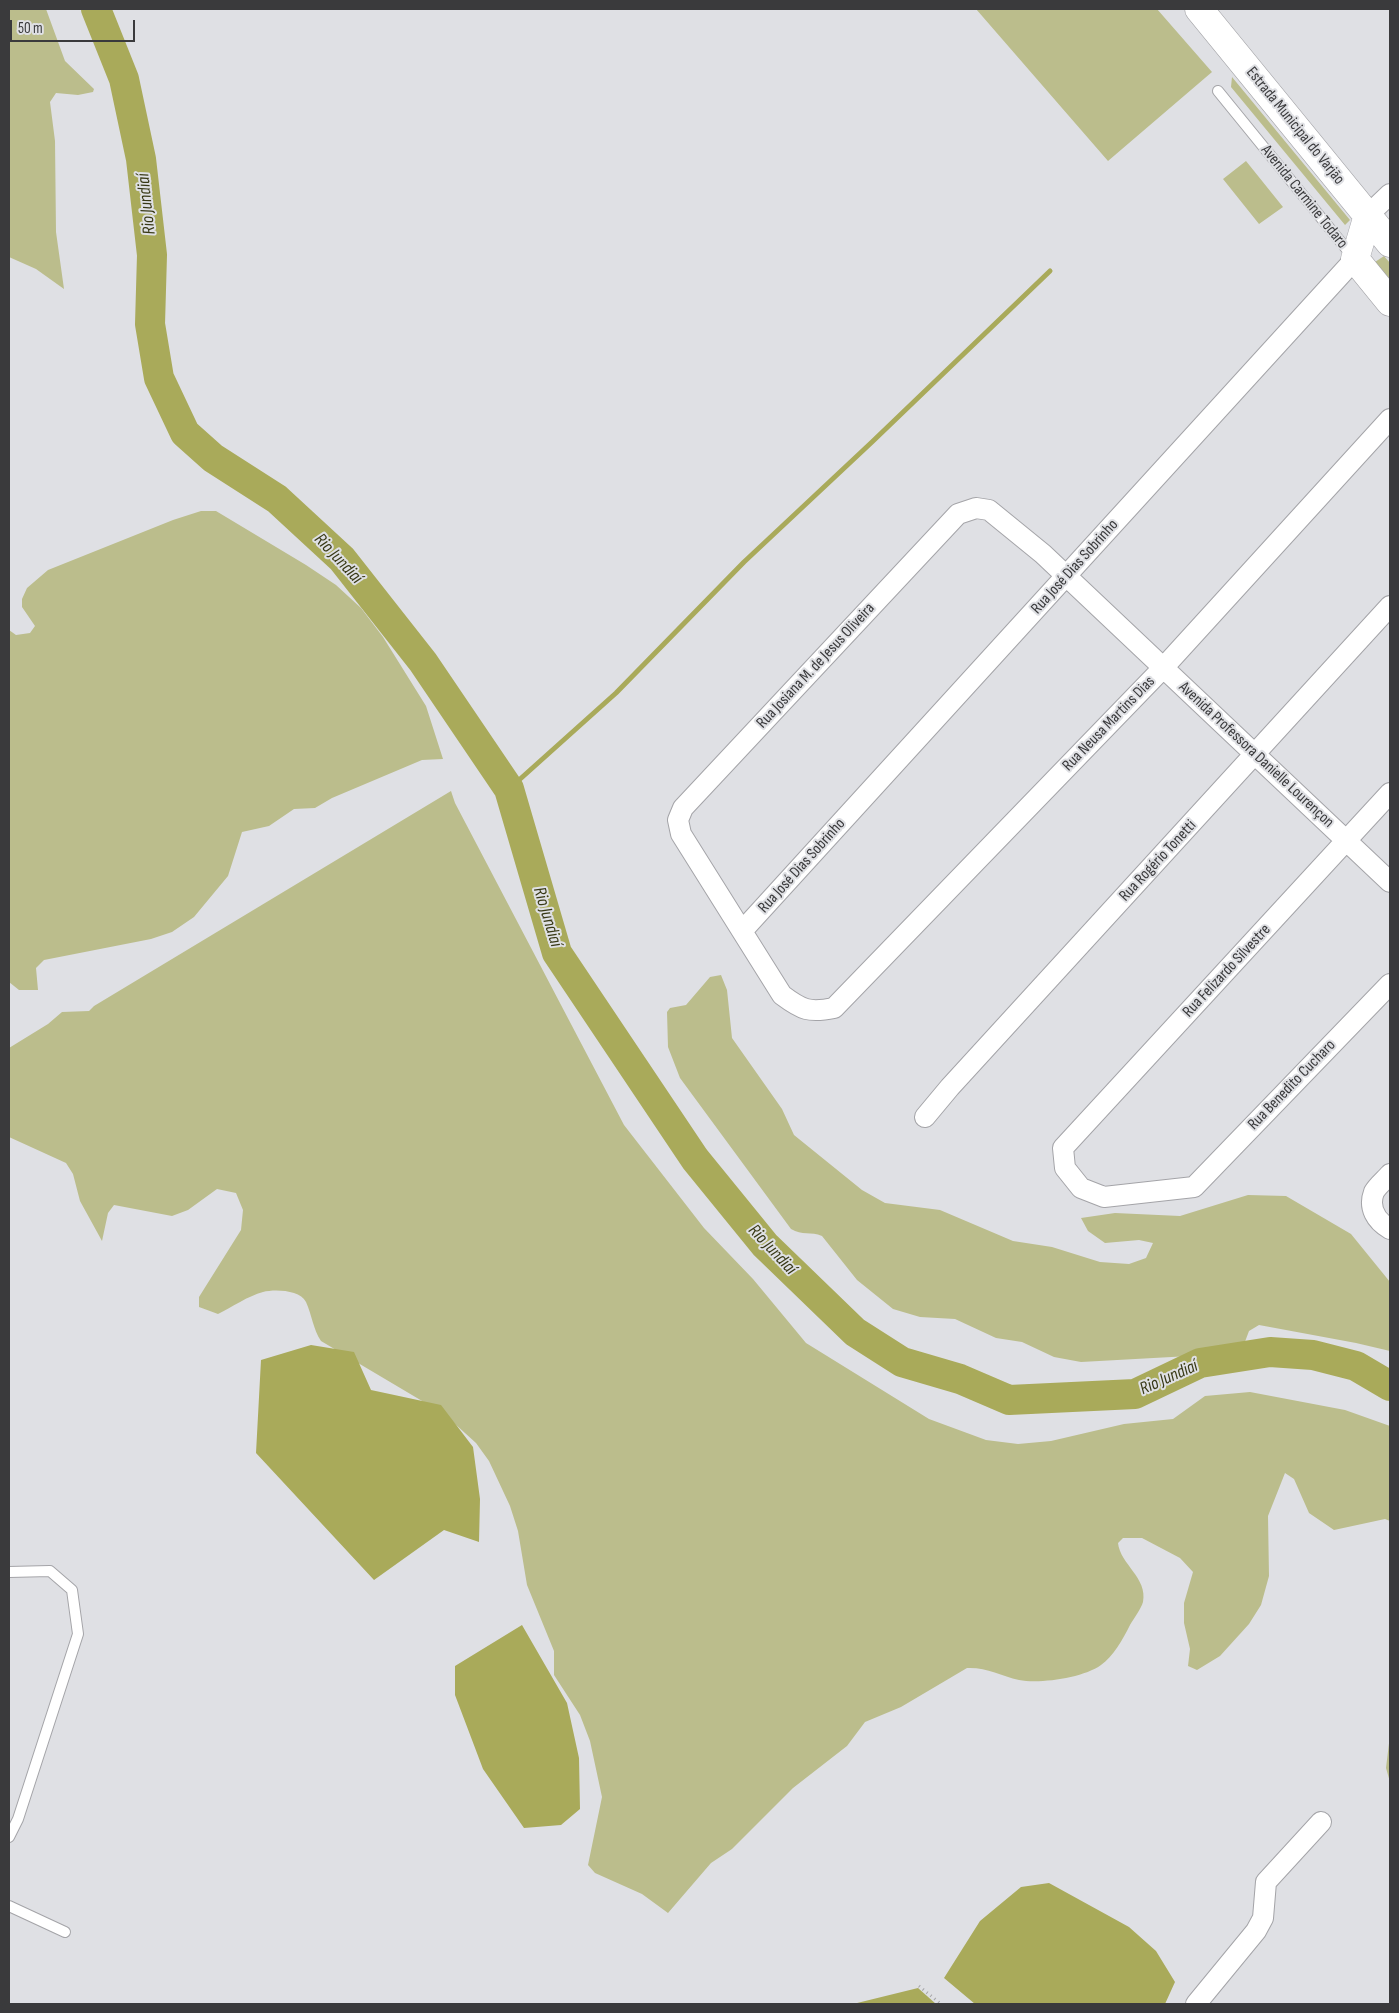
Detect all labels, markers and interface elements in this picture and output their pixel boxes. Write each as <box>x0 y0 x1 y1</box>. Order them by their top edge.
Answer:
scale bar <box>12 10 138 42</box>
text: 50 m <box>18 19 43 38</box>
street label: Estrada Municipal do Varjão <box>1242 63 1348 189</box>
street label: Avenida Carmine Todaro <box>1256 141 1352 253</box>
water label: Rio Jundiaí <box>133 172 161 236</box>
street label: Rua José Dias Sobrinho <box>1027 516 1123 618</box>
water label: Rio Jundiaí <box>309 529 367 589</box>
street label: Rua Josiana M. de Jesus Oliveira <box>753 599 879 733</box>
street label: Rua Neusa Martins Dias <box>1059 673 1159 775</box>
street label: Avenida Professora Danielle Lourençon <box>1174 678 1338 832</box>
street label: Rua José Dias Sobrinho <box>754 815 850 917</box>
street label: Rua Rogério Tonetti <box>1115 816 1201 906</box>
water label: Rio Jundiaí <box>528 885 566 949</box>
street label: Rua Felizardo Silvestre <box>1179 921 1275 1021</box>
street label: Rua Benedito Cucharo <box>1244 1036 1340 1134</box>
water label: Rio Jundiaí <box>743 1220 801 1280</box>
water label: Rio Jundiaí <box>1137 1356 1201 1400</box>

